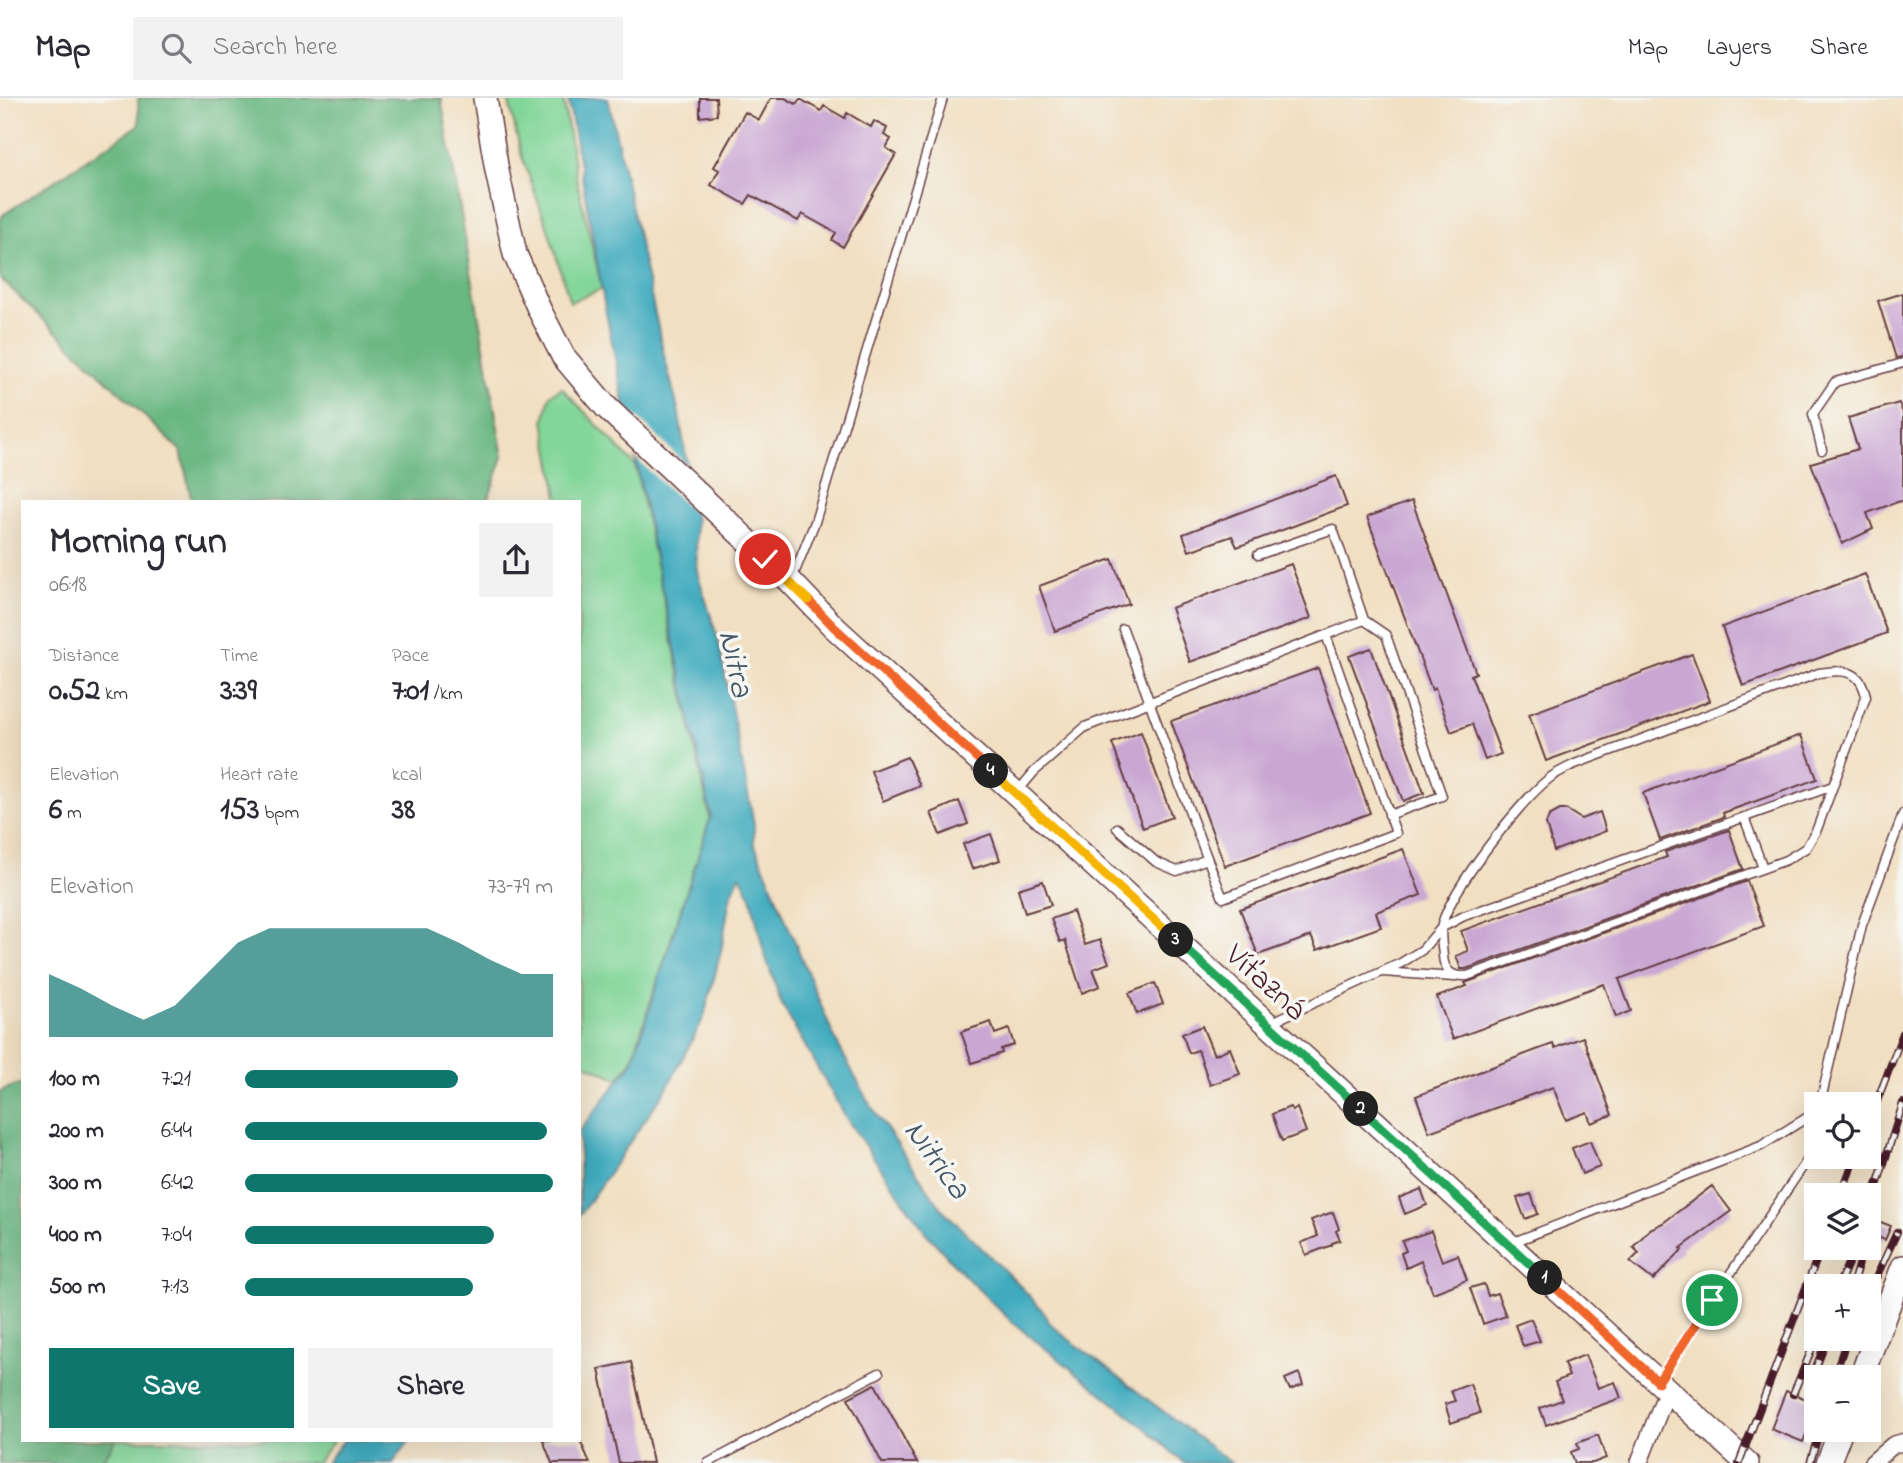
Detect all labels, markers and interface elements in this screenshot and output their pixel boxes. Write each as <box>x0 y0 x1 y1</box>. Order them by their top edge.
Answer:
search box <box>133 17 623 80</box>
text: Map <box>35 24 91 72</box>
icon: search <box>157 29 195 67</box>
text: Search here <box>213 29 337 67</box>
text: Map <box>1628 31 1668 66</box>
text: Layers <box>1706 31 1772 66</box>
text: Share <box>1810 31 1868 66</box>
text: Morning run <box>49 515 227 571</box>
button: share <box>479 523 553 597</box>
pin <box>735 529 795 589</box>
icon: check <box>746 540 784 578</box>
text: 06:18 <box>49 569 87 602</box>
water label: Nitra <box>704 626 765 703</box>
text: Distance <box>49 643 119 670</box>
text: Time <box>220 643 258 670</box>
text: Pace <box>392 643 429 670</box>
text: 0.52 <box>49 670 100 714</box>
text: 3:39 <box>220 670 257 714</box>
text: 7:01 <box>392 670 429 714</box>
text: km <box>100 681 128 708</box>
text: /km <box>429 681 463 708</box>
pin: 4 <box>974 754 1009 788</box>
text: 4 <box>987 757 994 784</box>
text: Elevation <box>49 762 119 789</box>
text: Heart rate <box>220 762 298 789</box>
text: kcal <box>392 762 422 789</box>
text: 6 <box>49 789 62 833</box>
text: 153 <box>220 789 259 833</box>
text: 38 <box>392 789 415 833</box>
text: m <box>62 800 82 827</box>
text: bpm <box>259 800 299 827</box>
text: Elevation <box>49 871 134 904</box>
text: 73–79 m <box>487 871 553 904</box>
pin: 3 <box>1158 922 1194 958</box>
text: 3 <box>1172 926 1179 953</box>
street label: Víťazná <box>1213 933 1316 1033</box>
text: 100 m <box>49 1063 100 1096</box>
text: 7:21 <box>161 1063 191 1096</box>
pin: 2 <box>1344 1091 1378 1126</box>
map controls <box>1804 1092 1881 1442</box>
button: locate <box>1804 1092 1881 1169</box>
text: 2 <box>1356 1095 1365 1122</box>
water label: Nitrica <box>890 1111 982 1211</box>
text: 200 m <box>49 1115 104 1148</box>
text: 6:44 <box>161 1115 192 1148</box>
text: 300 m <box>49 1167 102 1200</box>
text: 6:42 <box>161 1167 194 1200</box>
button: layers <box>1804 1183 1881 1260</box>
text: 400 m <box>49 1219 102 1252</box>
text: 7:04 <box>161 1219 192 1252</box>
pin: 1 <box>1528 1260 1562 1296</box>
text: 1 <box>1541 1264 1548 1291</box>
pin <box>1682 1270 1742 1330</box>
text: 500 m <box>49 1271 106 1304</box>
text: 7:13 <box>161 1271 189 1304</box>
button: + <box>1804 1274 1881 1351</box>
icon: arrive <box>1693 1281 1731 1319</box>
button: Save <box>49 1348 294 1428</box>
button: Share <box>308 1348 553 1428</box>
button: − <box>1804 1365 1881 1442</box>

